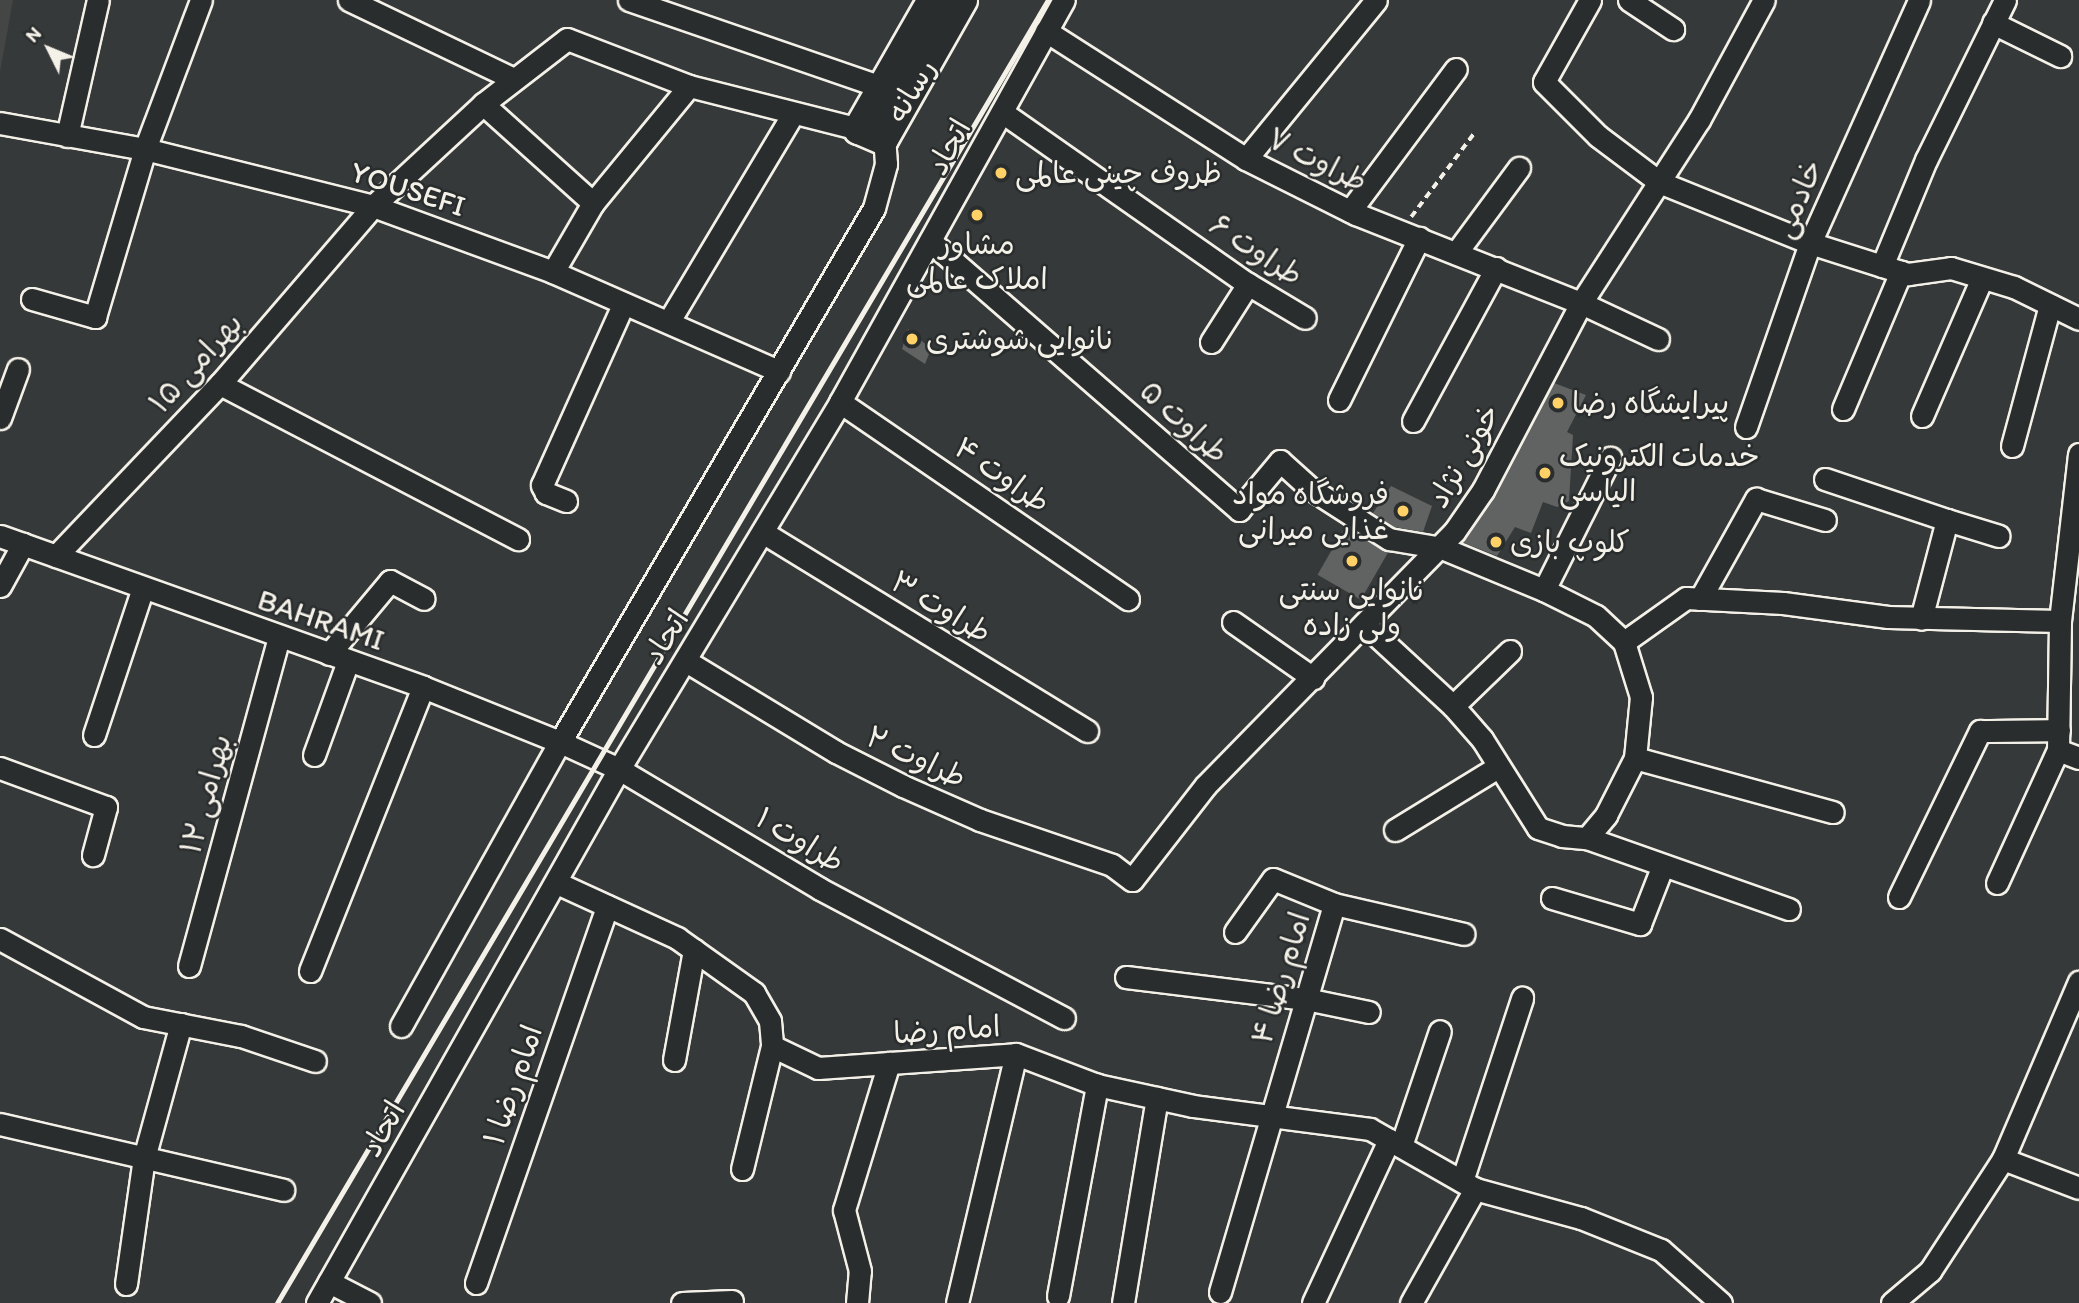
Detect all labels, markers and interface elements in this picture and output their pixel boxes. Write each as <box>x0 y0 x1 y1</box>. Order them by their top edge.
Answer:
north arrow <box>14 14 84 84</box>
text: N <box>20 22 46 47</box>
street label: رسانه <box>878 53 944 129</box>
street label: اتحاد <box>919 113 979 181</box>
street label: طراوت ۷ <box>1261 120 1373 200</box>
street label: YOUSEFI <box>346 154 470 224</box>
street label: خادمی <box>1765 154 1831 244</box>
place label: ظروف چینی عالمی <box>1015 155 1222 191</box>
marker: ظروف چینی عالمی <box>993 165 1009 181</box>
marker: مشاور املاک عالمی <box>969 207 985 223</box>
street label: طراوت ۶ <box>1203 207 1309 293</box>
place label: مشاور املاک عالمی <box>906 226 1048 296</box>
street label: بهرامی ۱۵ <box>142 305 250 421</box>
place label: نانوایی شوشتری <box>926 321 1114 357</box>
marker: نانوایی شوشتری <box>904 331 920 347</box>
street label: طراوت ۵ <box>1132 373 1236 471</box>
place label: پیرایشگاه رضا <box>1572 385 1729 421</box>
marker: پیرایشگاه رضا <box>1550 395 1566 411</box>
street label: خونی نژاد <box>1420 398 1508 514</box>
street label: طراوت ۴ <box>947 429 1057 521</box>
place label: خدمات الکترونیک الیاسی <box>1559 438 1760 508</box>
marker: خدمات الکترونیک الیاسی <box>1537 465 1553 481</box>
place label: فروشگاه مواد غذایی میرانی <box>1232 476 1389 546</box>
marker: فروشگاه مواد غذایی میرانی <box>1395 503 1411 519</box>
place label: کلوپ بازی <box>1510 524 1630 560</box>
marker: کلوپ بازی <box>1488 534 1504 550</box>
marker: نانوایی سنتی ولی زاده <box>1344 553 1360 569</box>
street label: طراوت ۳ <box>884 563 998 651</box>
place label: نانوایی سنتی ولی زاده <box>1279 572 1425 642</box>
street label: BAHRAMI <box>253 582 389 658</box>
street label: اتحاد <box>635 603 697 671</box>
street label: طراوت ۲ <box>860 718 972 796</box>
street label: بهرامی ۱۲ <box>173 730 239 858</box>
street label: طراوت ۱ <box>749 800 851 880</box>
street label: امام رضا ۴ <box>1244 908 1318 1048</box>
street label: امام رضا <box>892 1008 1002 1052</box>
street label: امام رضا ۱ <box>476 1020 550 1150</box>
street label: اتحاد <box>353 1095 413 1163</box>

